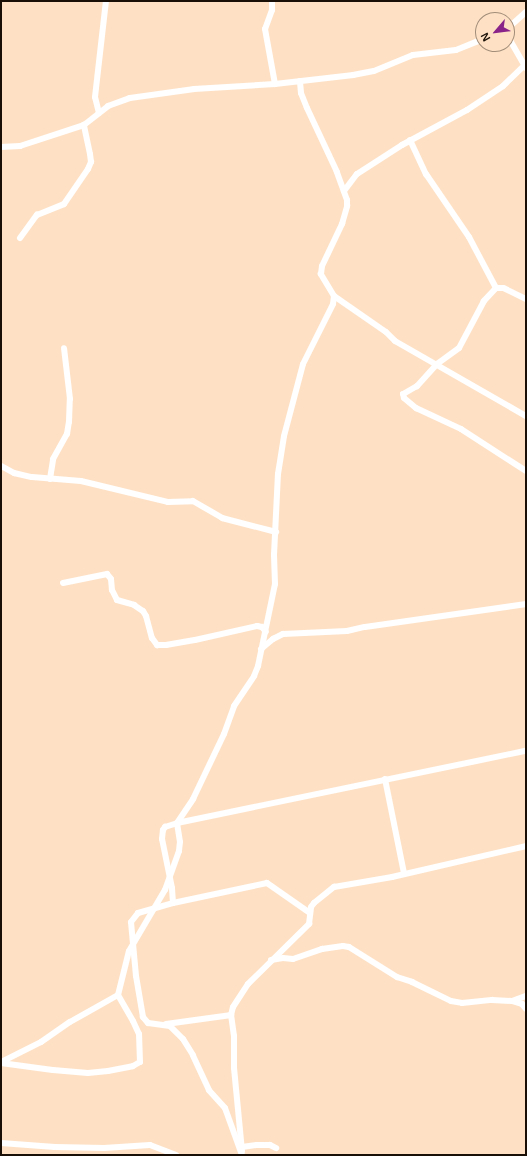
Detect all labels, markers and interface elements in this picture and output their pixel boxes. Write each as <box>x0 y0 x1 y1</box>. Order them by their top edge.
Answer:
north arrow <box>475 12 515 52</box>
text: N <box>478 31 492 43</box>

